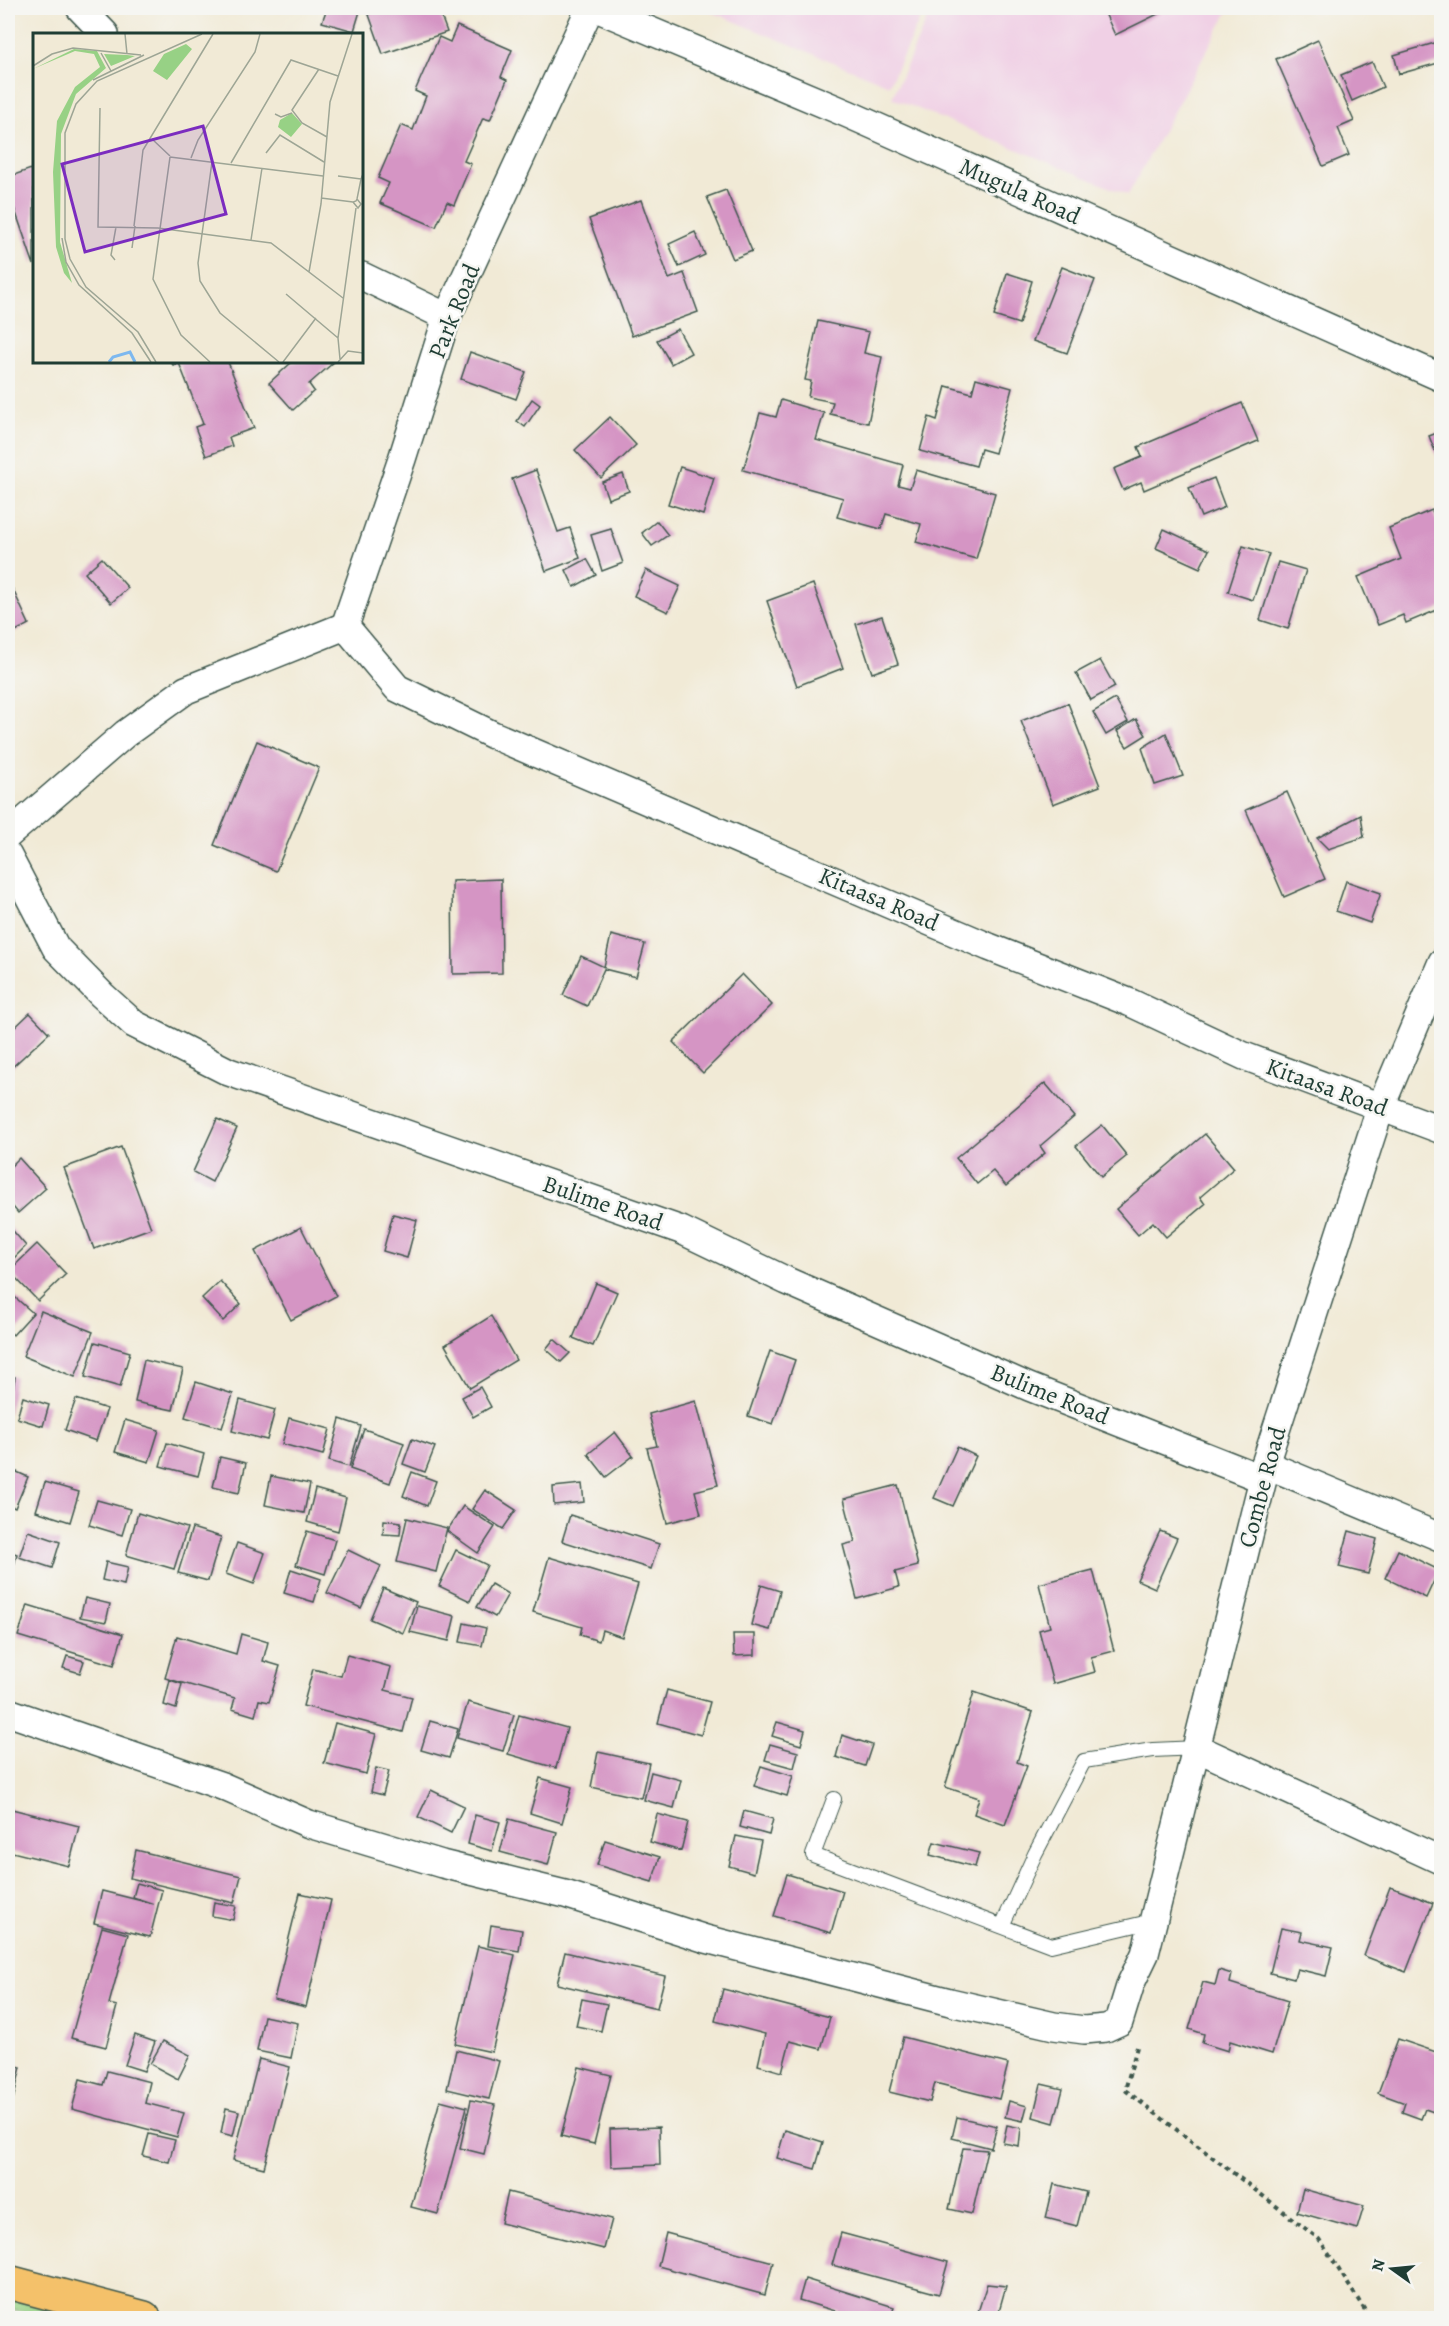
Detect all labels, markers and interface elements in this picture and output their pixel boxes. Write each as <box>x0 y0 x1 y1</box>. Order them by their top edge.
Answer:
inset map <box>33 33 363 363</box>
street label: Mugula Road <box>954 150 1086 232</box>
street label: Park Road <box>420 259 488 363</box>
street label: Kitaasa Road <box>814 859 944 939</box>
street label: Kitaasa Road <box>1262 1050 1393 1124</box>
street label: Bulime Road <box>539 1167 668 1239</box>
street label: Bulime Road <box>986 1356 1114 1432</box>
street label: Combe Road <box>1230 1423 1294 1551</box>
north arrow <box>1362 2239 1422 2299</box>
text: N <box>1366 2257 1391 2274</box>

